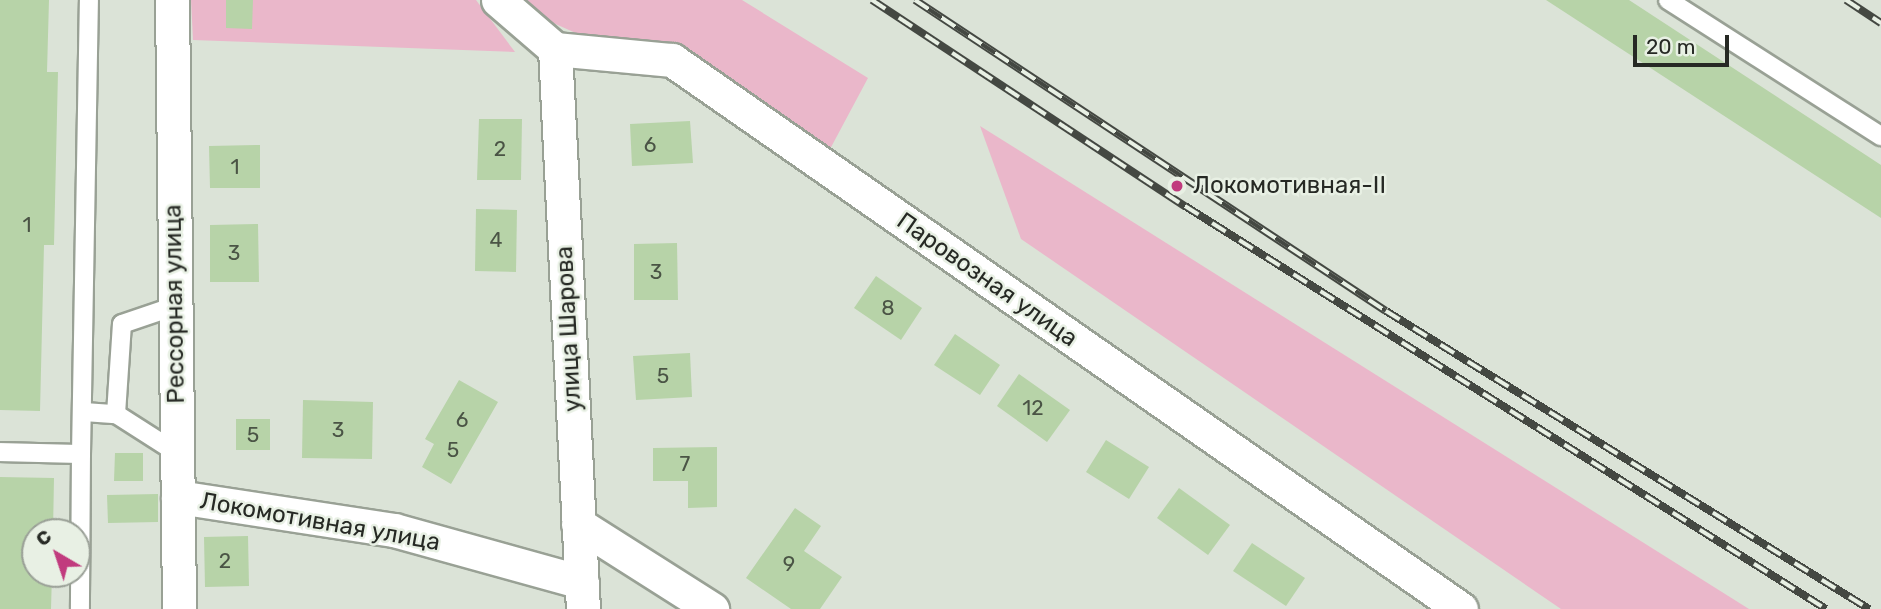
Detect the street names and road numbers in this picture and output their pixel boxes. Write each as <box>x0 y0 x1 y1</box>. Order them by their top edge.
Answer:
street label: Рессорная улица <box>159 204 191 404</box>
street label: Паровозная улица <box>891 207 1083 353</box>
street label: улица Шарова <box>550 245 588 413</box>
street label: Локомотивная улица <box>198 487 442 557</box>

